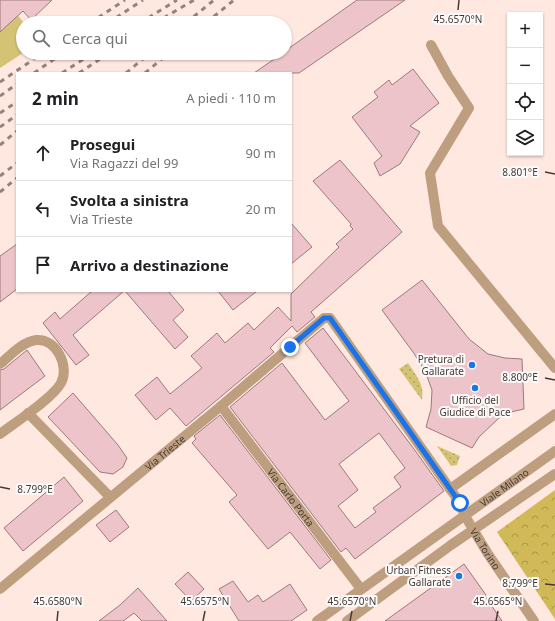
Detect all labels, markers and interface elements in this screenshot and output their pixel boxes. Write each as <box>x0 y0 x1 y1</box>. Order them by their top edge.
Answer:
text: 45.6570°N <box>434 12 482 26</box>
map controls <box>507 12 543 156</box>
button: + <box>507 12 543 48</box>
search box <box>16 16 292 60</box>
icon: search <box>30 27 52 49</box>
text: Cerca qui <box>62 28 128 48</box>
button: − <box>507 48 543 84</box>
button: locate <box>507 84 543 120</box>
text: 2 min <box>32 87 79 110</box>
text: A piedi · 110 m <box>186 89 276 107</box>
button: layers <box>507 120 543 156</box>
text: Prosegui <box>70 134 135 154</box>
icon: ahead <box>32 142 54 164</box>
text: 90 m <box>246 144 276 162</box>
text: Via Ragazzi del 99 <box>70 154 178 172</box>
text: 8.801°E <box>502 165 538 179</box>
text: Svolta a sinistra <box>70 190 189 210</box>
icon: left <box>32 198 54 220</box>
text: 20 m <box>246 200 276 218</box>
text: Via Trieste <box>70 210 133 228</box>
icon: arrive <box>32 254 54 276</box>
text: Arrivo a destinazione <box>70 255 229 275</box>
route end <box>281 338 299 356</box>
place label: Pretura di Gallarate <box>418 352 464 378</box>
marker: Pretura di Gallarate <box>467 360 477 370</box>
text: 8.800°E <box>502 370 538 384</box>
marker: Ufficio del Giudice di Pace <box>470 383 480 393</box>
place label: Ufficio del Giudice di Pace <box>439 393 511 419</box>
street label: Via Trieste <box>142 431 188 473</box>
street label: Via Carlo Porta <box>264 465 318 529</box>
street label: Viale Milano <box>477 465 532 510</box>
text: 8.799°E <box>17 482 53 496</box>
route start <box>451 494 469 512</box>
street label: Via Torino <box>467 525 504 572</box>
place label: Urban Fitness Gallarate <box>386 563 451 589</box>
marker: Urban Fitness Gallarate <box>454 571 464 581</box>
text: 8.799°E <box>502 576 538 590</box>
text: 45.6580°N <box>34 594 82 608</box>
text: 45.6575°N <box>181 594 229 608</box>
text: 45.6570°N <box>328 594 376 608</box>
text: 45.6565°N <box>474 594 522 608</box>

